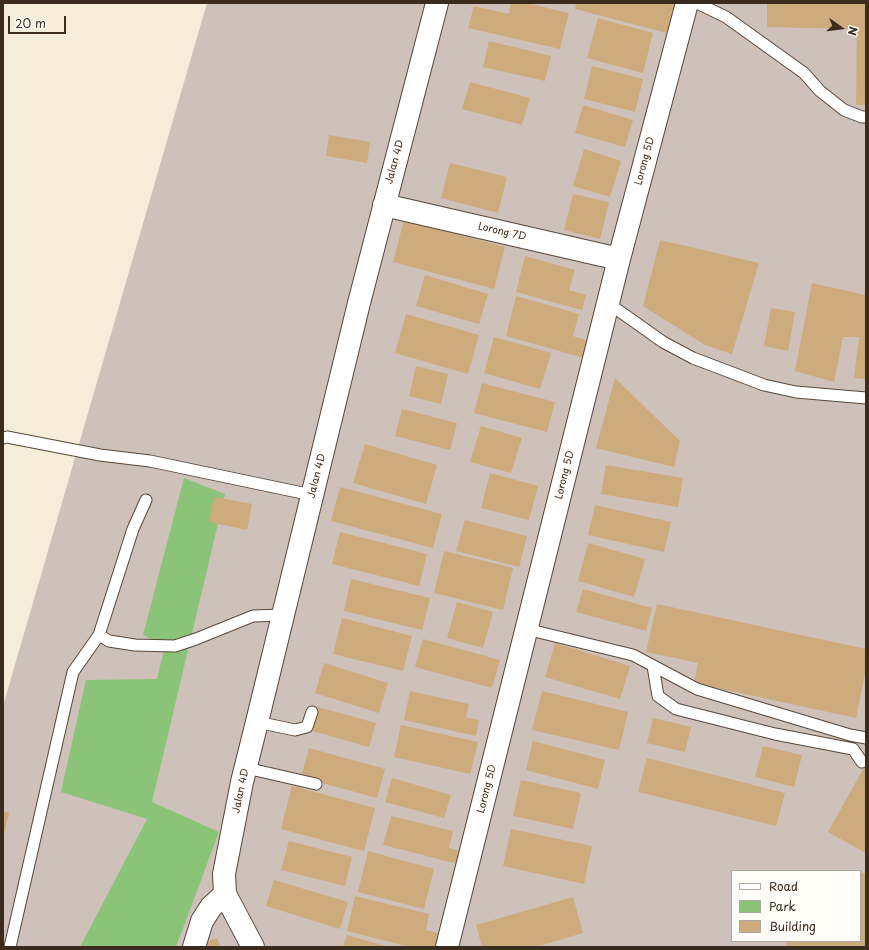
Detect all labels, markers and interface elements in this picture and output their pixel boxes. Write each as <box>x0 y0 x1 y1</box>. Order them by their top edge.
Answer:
scale bar <box>10 8 68 34</box>
north arrow <box>821 8 861 48</box>
text: 20 m <box>15 14 46 32</box>
text: N <box>844 25 862 37</box>
street label: Lorong 5D <box>633 136 657 186</box>
street label: Jalan 4D <box>383 139 407 185</box>
street label: Lorong 7D <box>477 221 527 243</box>
street label: Lorong 5D <box>553 450 577 500</box>
street label: Jalan 4D <box>306 453 328 499</box>
street label: Lorong 5D <box>475 764 499 814</box>
street label: Jalan 4D <box>230 768 252 814</box>
legend <box>731 870 861 942</box>
text: Road <box>769 877 798 895</box>
text: Park <box>769 897 796 915</box>
text: Building <box>769 917 816 935</box>

